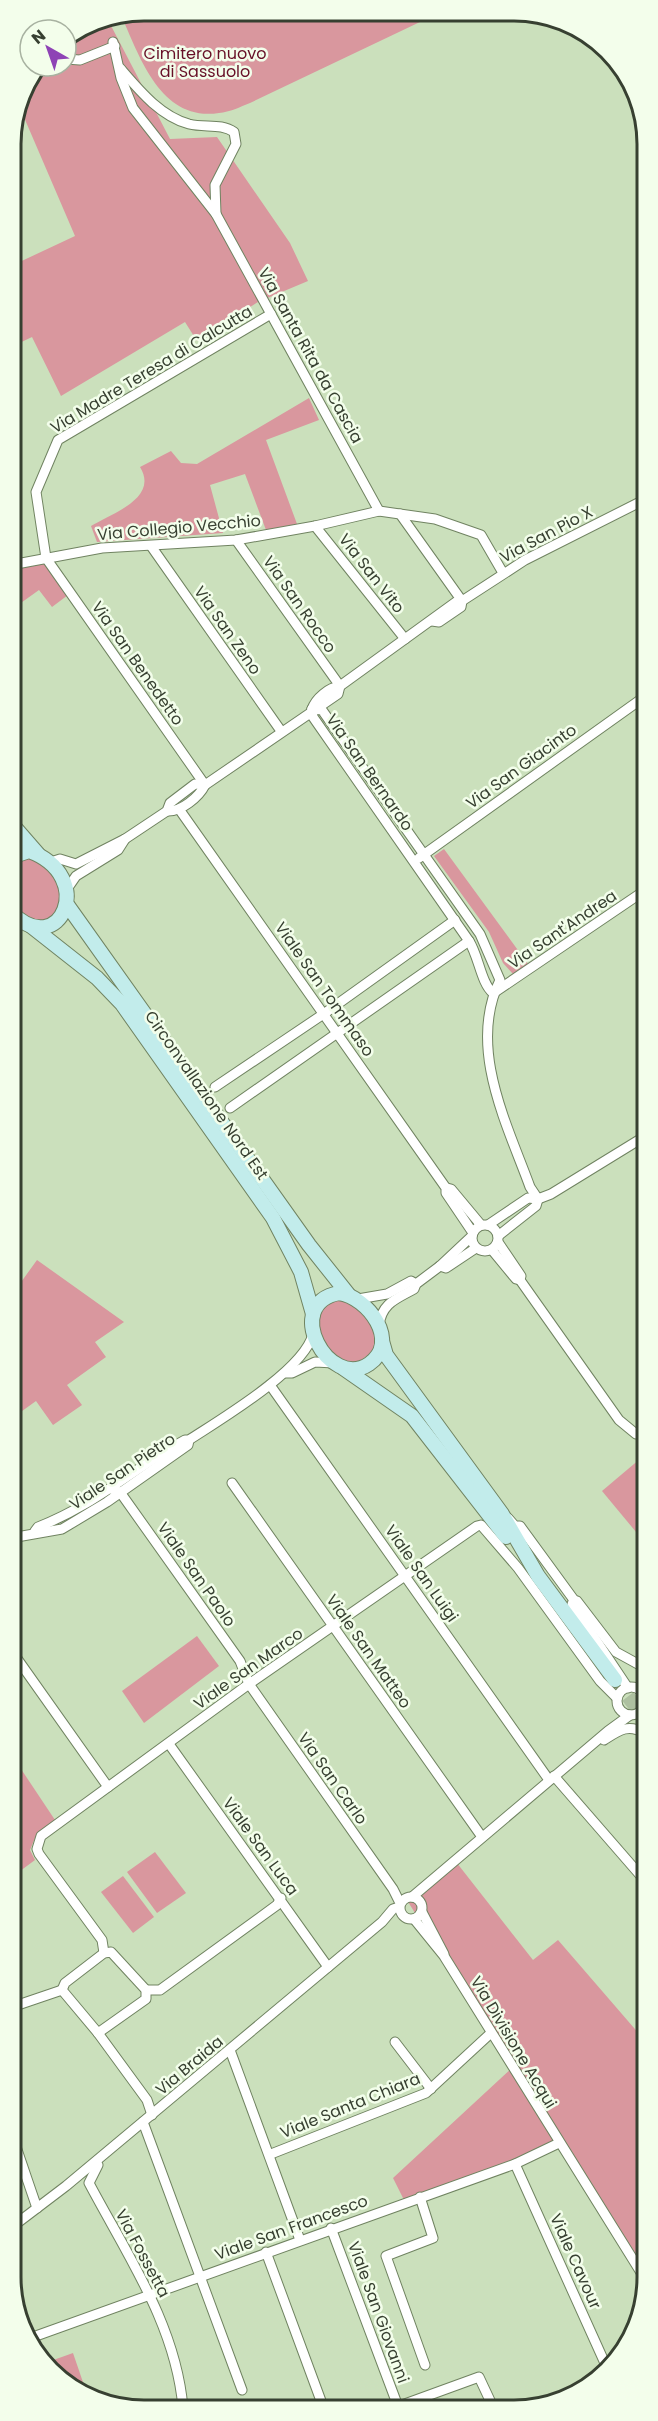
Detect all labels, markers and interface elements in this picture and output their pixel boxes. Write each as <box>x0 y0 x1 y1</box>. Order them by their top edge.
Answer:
north arrow <box>18 18 78 78</box>
text: N <box>27 24 51 50</box>
park label: Cimitero nuovo di Sassuolo <box>144 42 266 83</box>
street label: Via Santa Rita da Cascia <box>253 263 369 447</box>
street label: Via Madre Teresa di Calcutta <box>46 300 257 439</box>
street label: Via San Pio X <box>496 500 597 569</box>
street label: Via Collegio Vecchio <box>96 509 262 546</box>
street label: Via San Vito <box>333 529 410 618</box>
street label: Via San Rocco <box>257 551 342 658</box>
street label: Via San Zeno <box>188 581 267 679</box>
street label: Via San Benedetto <box>86 596 189 730</box>
street label: Via San Bernardo <box>320 709 419 836</box>
street label: Via San Giacinto <box>461 718 581 814</box>
street label: Via Sant'Andrea <box>503 884 621 975</box>
street label: Viale San Tommaso <box>269 917 380 1061</box>
street label: Circonvallazione Nord Est <box>139 1006 274 1185</box>
street label: Viale San Pietro <box>65 1427 180 1516</box>
street label: Viale San Paolo <box>152 1517 241 1631</box>
street label: Viale San Luigi <box>379 1520 464 1627</box>
street label: Viale San Matteo <box>321 1589 417 1713</box>
street label: Viale San Marco <box>189 1622 308 1715</box>
street label: Via San Carlo <box>292 1728 373 1829</box>
street label: Viale San Luca <box>217 1793 304 1900</box>
street label: Via Divisione Acqui <box>465 1972 562 2113</box>
street label: Via Braida <box>151 2030 228 2101</box>
street label: Viale Santa Chiara <box>277 2067 424 2144</box>
street label: Viale San Francesco <box>211 2189 371 2266</box>
street label: Via Fossetta <box>110 2205 176 2302</box>
street label: Viale Cavour <box>544 2210 607 2313</box>
street label: Viale San Giovanni <box>342 2238 415 2386</box>

